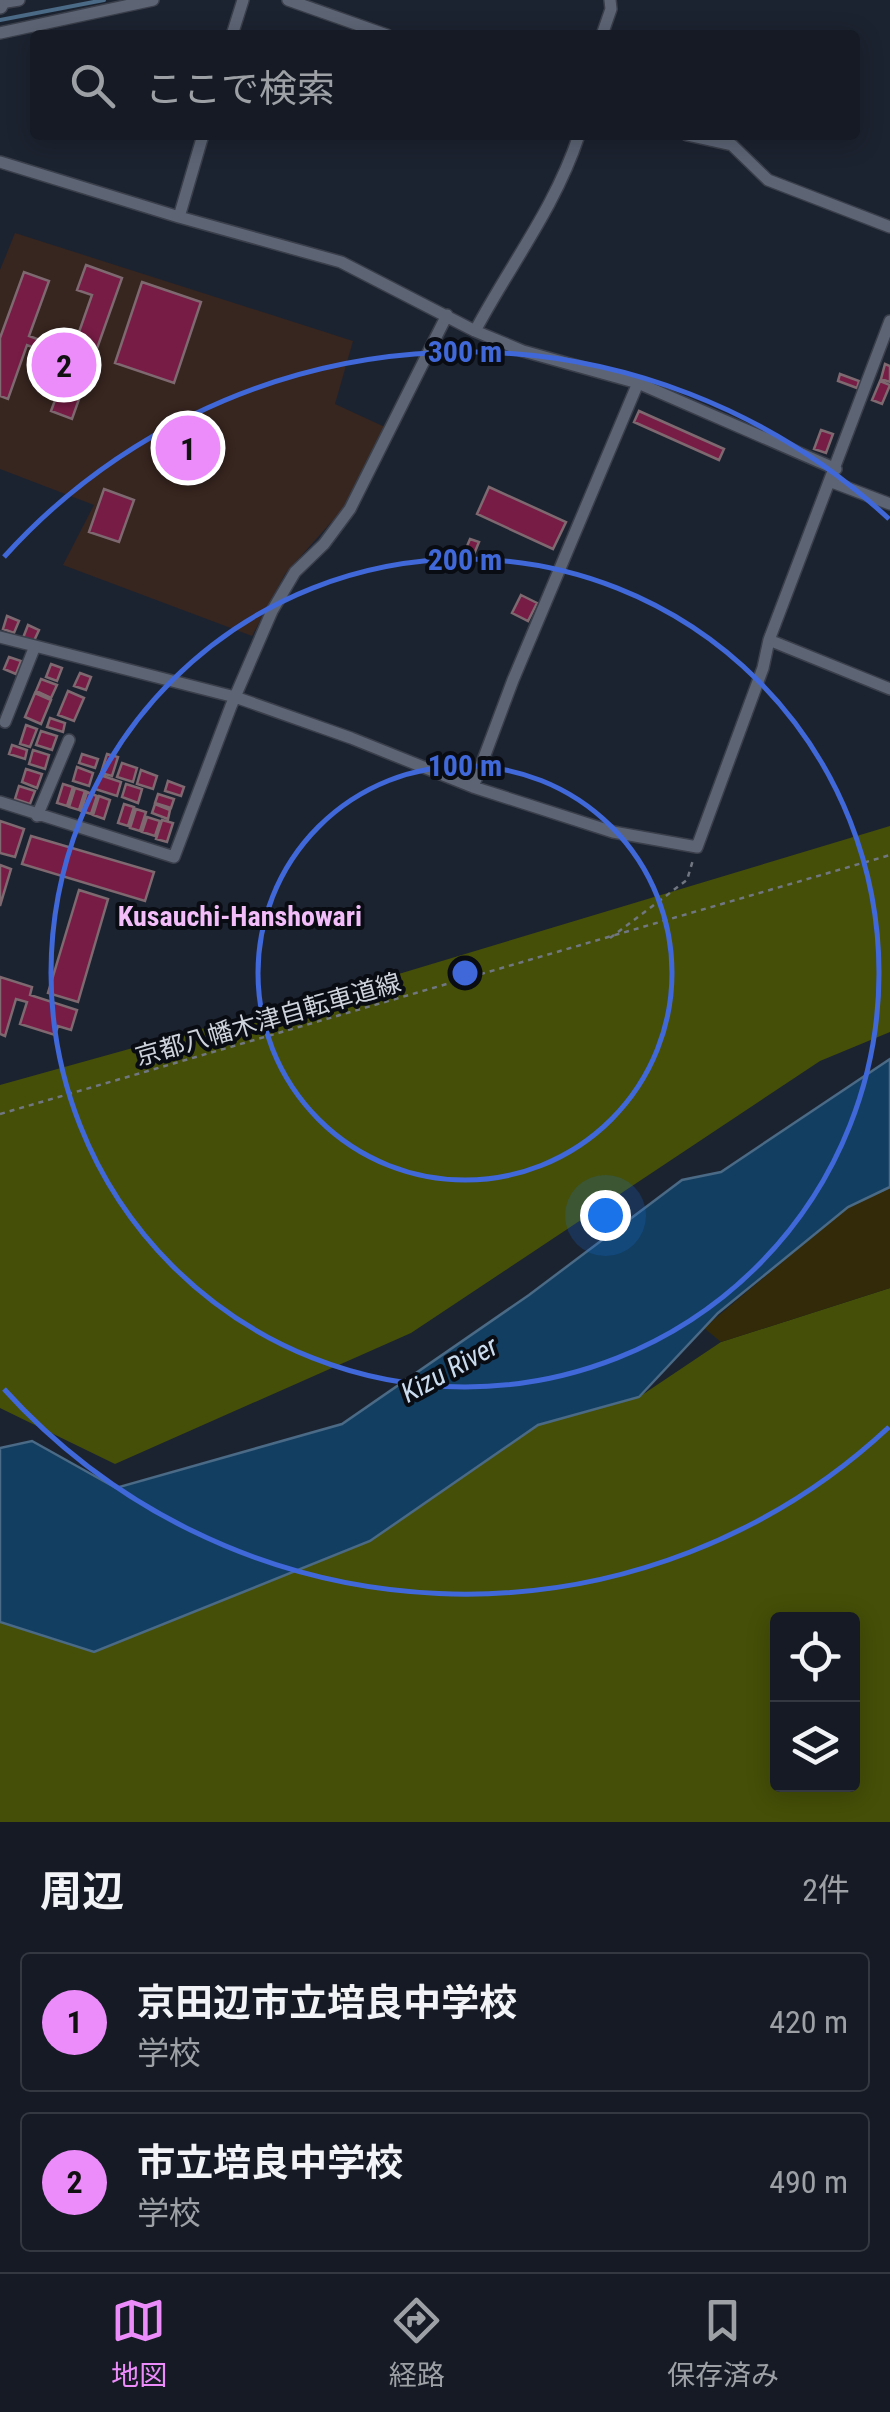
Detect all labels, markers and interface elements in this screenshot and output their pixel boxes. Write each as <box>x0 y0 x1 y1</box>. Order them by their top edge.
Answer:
search box <box>30 30 860 140</box>
icon: search <box>65 58 120 113</box>
text: ここで検索 <box>145 67 335 111</box>
pin: 2 <box>32 328 96 402</box>
text: 300 m <box>428 334 502 369</box>
pin: 1 <box>156 410 220 486</box>
text: 200 m <box>428 542 502 577</box>
text: 100 m <box>428 748 502 783</box>
district label: Kusauchi-Hanshowari <box>118 900 362 933</box>
centre of rings <box>447 955 483 991</box>
street label: 京都八幡木津自転車道線 <box>132 968 404 1071</box>
your location <box>580 1190 631 1241</box>
water label: Kizu River <box>395 1329 504 1409</box>
map controls <box>770 1612 860 1792</box>
button: locate <box>770 1612 860 1702</box>
button: layers <box>770 1702 860 1792</box>
text: 周辺 <box>40 1867 124 1916</box>
text: 2件 <box>802 1871 850 1909</box>
text: 京田辺市立培良中学校 <box>137 1981 517 2025</box>
text: 1 <box>66 2003 83 2041</box>
text: 420 m <box>769 2003 848 2041</box>
text: 学校 <box>137 2034 201 2072</box>
text: 市立培良中学校 <box>137 2141 403 2185</box>
text: 2 <box>66 2163 83 2201</box>
text: 490 m <box>769 2163 848 2201</box>
text: 学校 <box>137 2194 201 2232</box>
tab: 地図 <box>111 2293 167 2393</box>
tab: 経路 <box>389 2293 445 2393</box>
tab: 保存済み <box>667 2293 779 2393</box>

